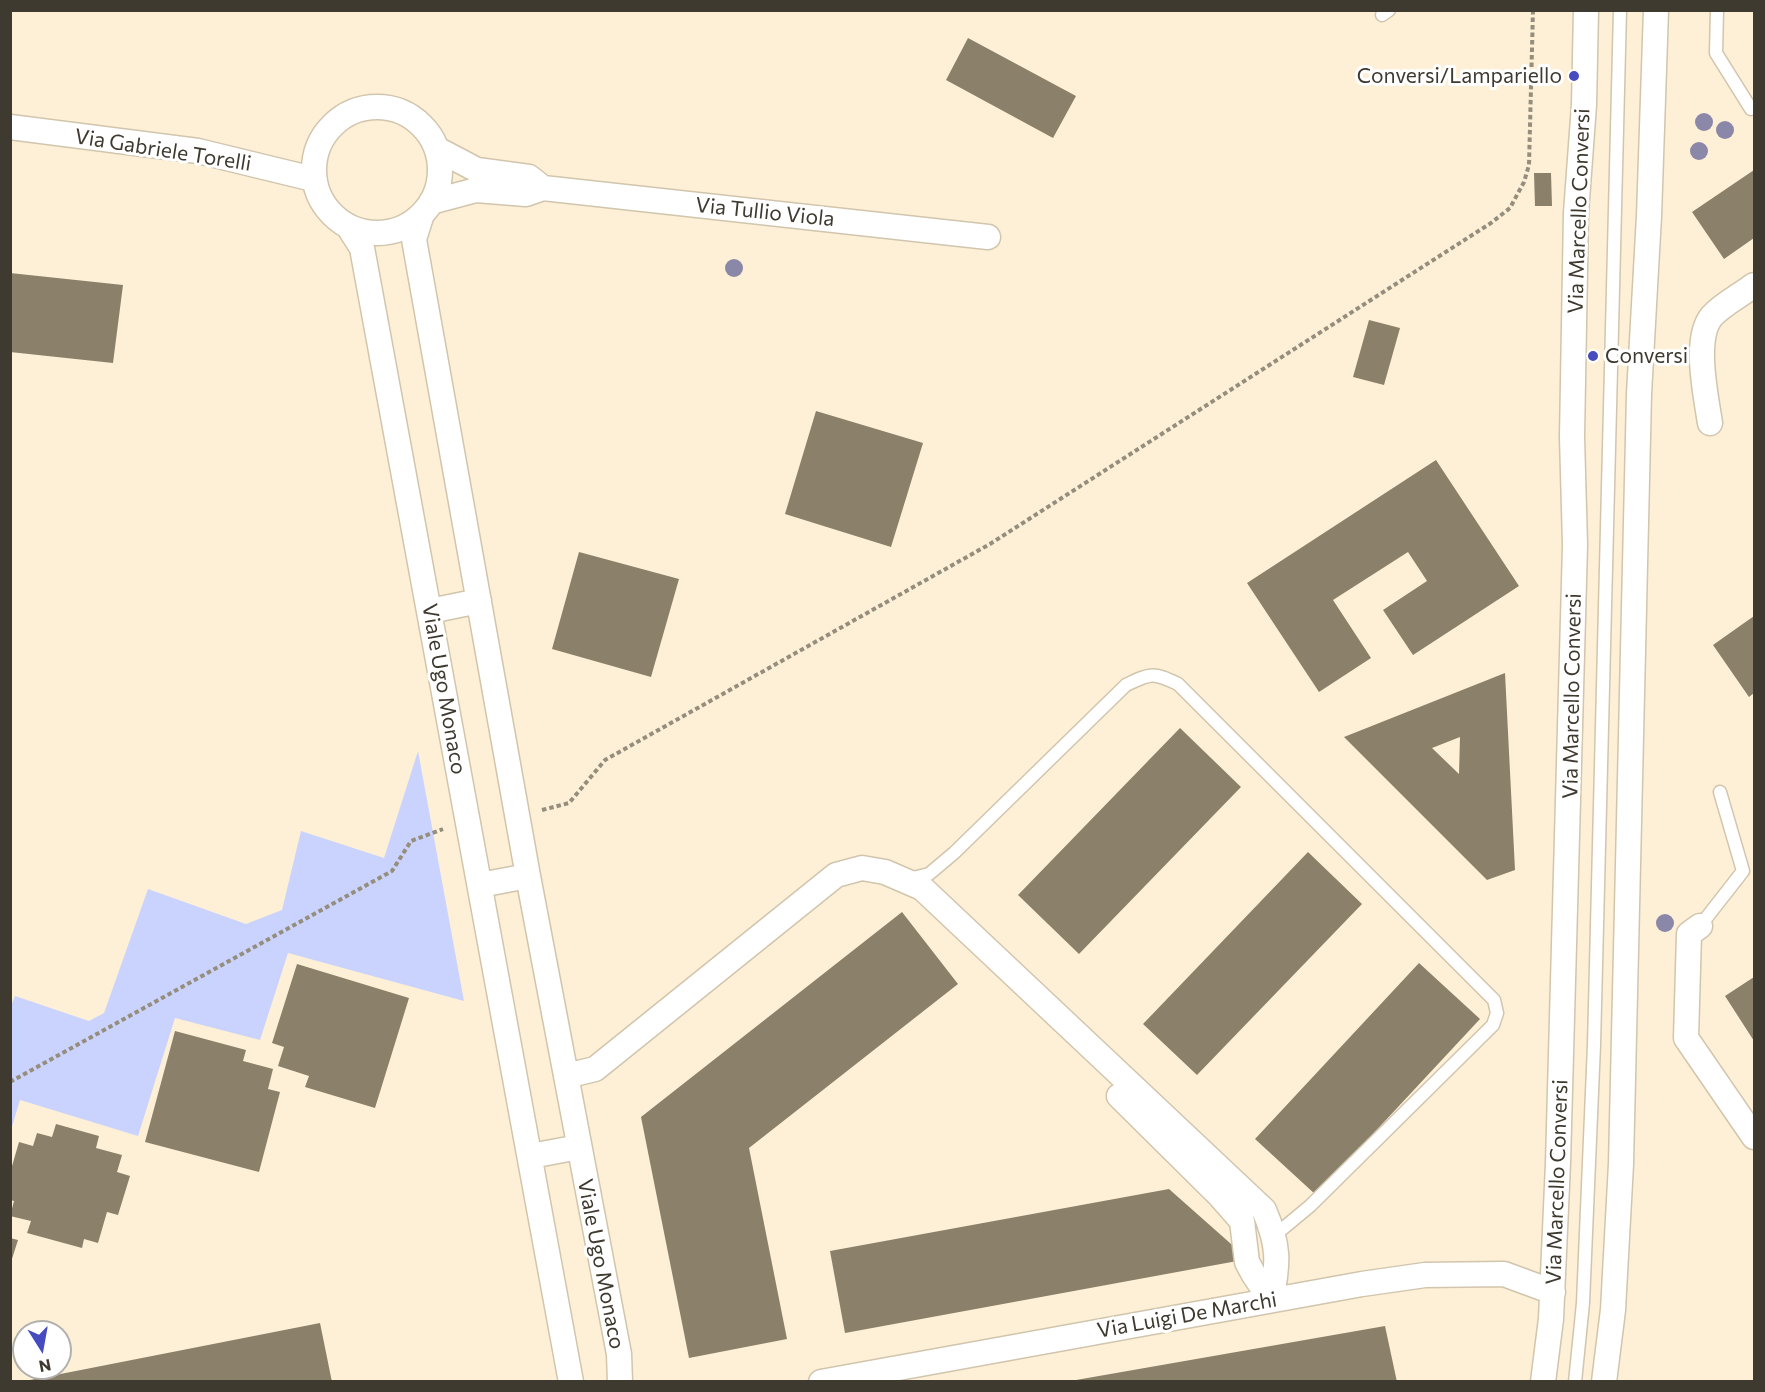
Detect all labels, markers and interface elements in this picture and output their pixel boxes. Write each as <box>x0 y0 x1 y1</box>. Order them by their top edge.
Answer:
place label: Conversi/Lampariello <box>1357 63 1562 89</box>
marker: Conversi/Lampariello <box>1567 69 1581 83</box>
street label: Via Marcello Conversi <box>1563 108 1595 314</box>
street label: Via Gabriele Torelli <box>73 124 253 176</box>
street label: Via Tullio Viola <box>694 192 836 232</box>
place label: Conversi <box>1605 343 1688 369</box>
marker: Conversi <box>1586 349 1600 363</box>
street label: Via Marcello Conversi <box>1558 593 1586 799</box>
street label: Viale Ugo Monaco <box>417 602 471 776</box>
street label: Via Marcello Conversi <box>1541 1079 1573 1285</box>
street label: Viale Ugo Monaco <box>572 1177 630 1351</box>
street label: Via Luigi De Marchi <box>1095 1287 1279 1343</box>
north arrow <box>12 1320 72 1380</box>
text: N <box>37 1356 53 1377</box>

